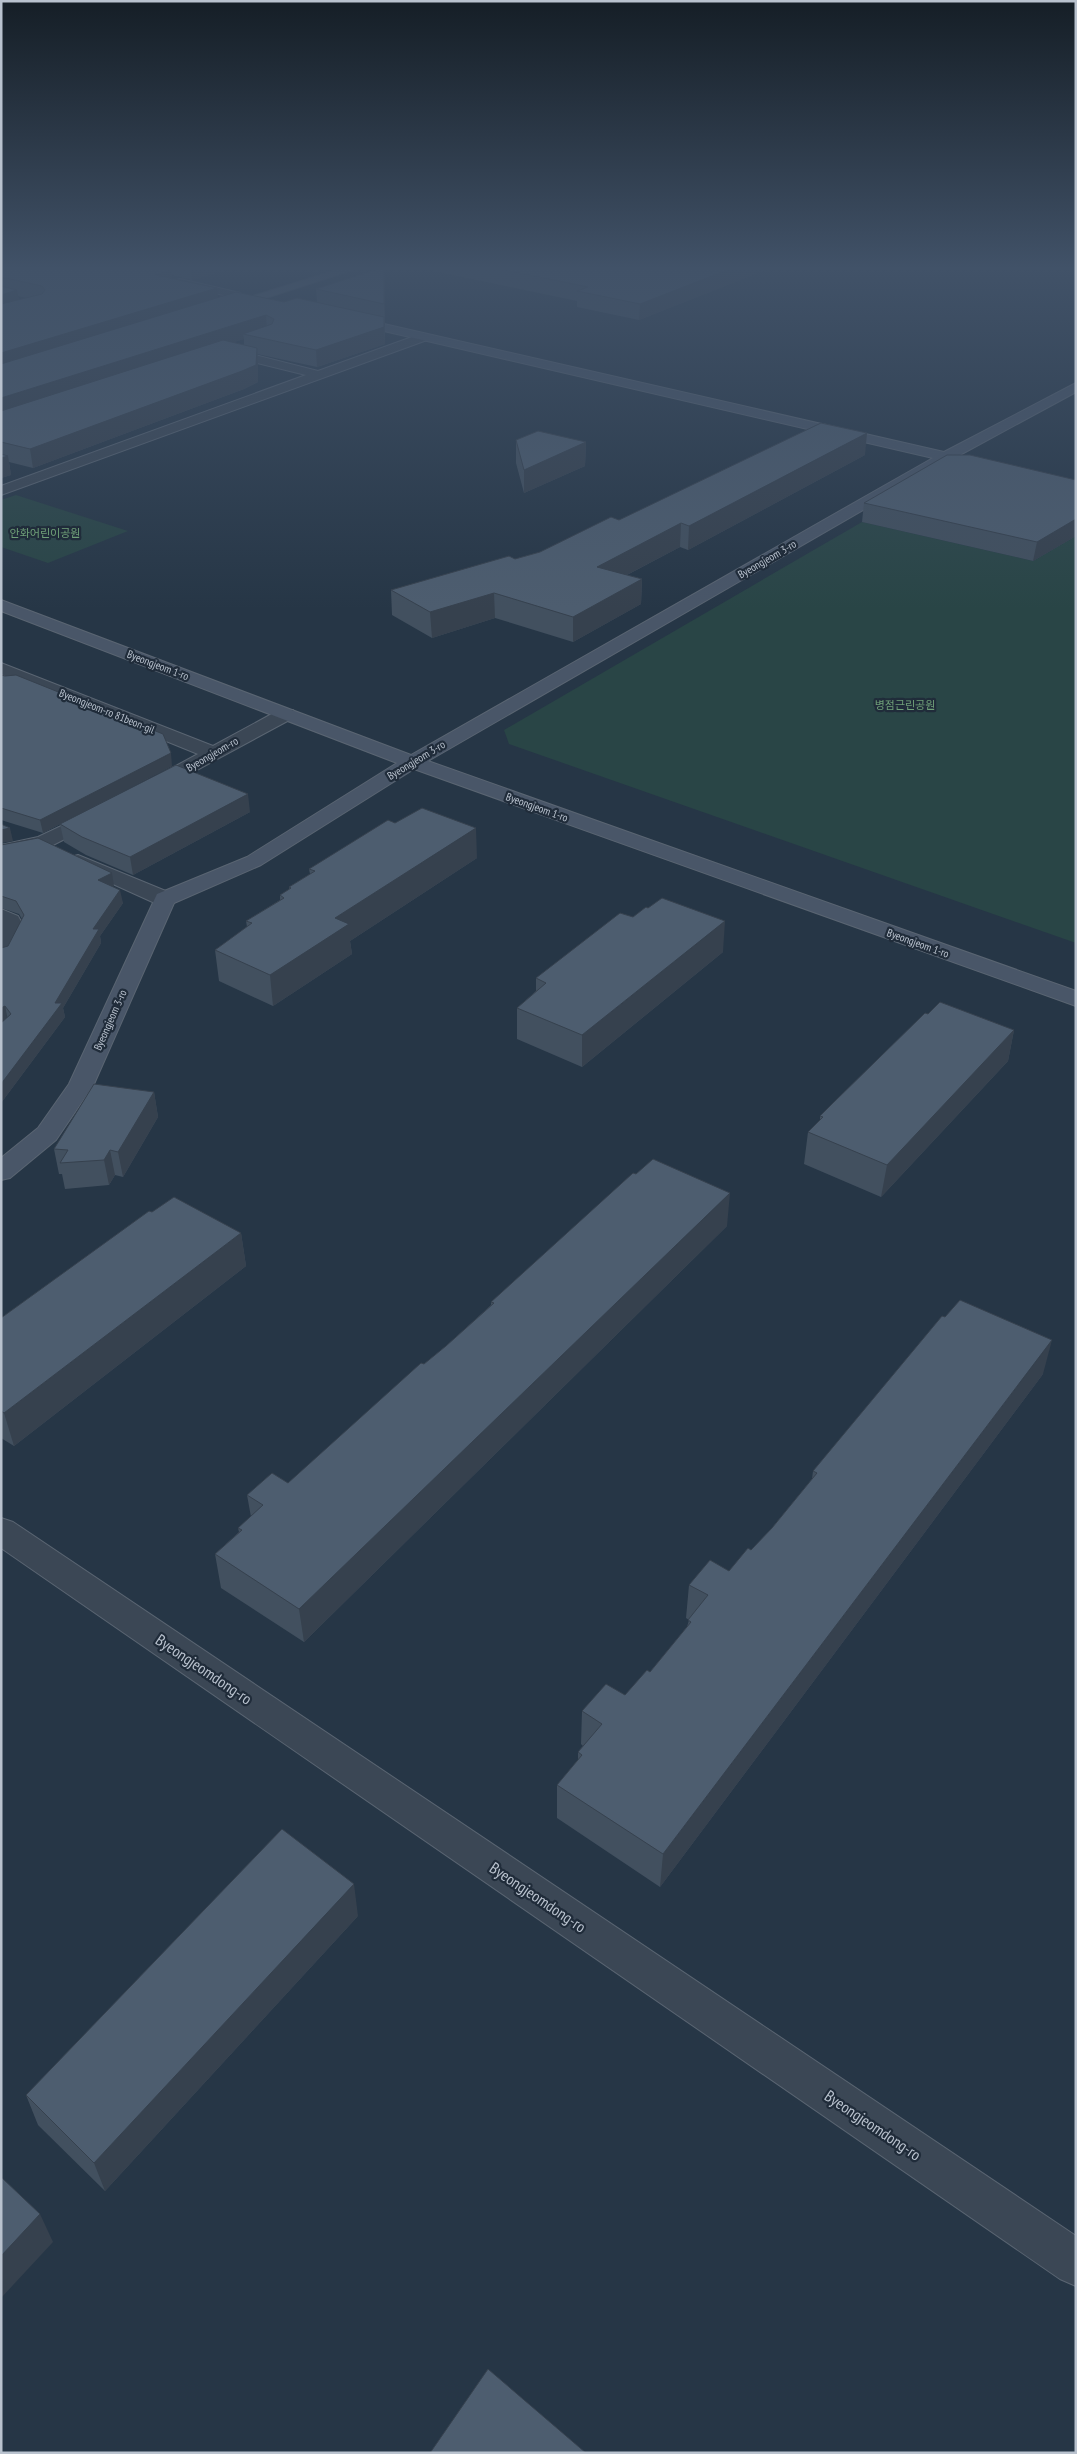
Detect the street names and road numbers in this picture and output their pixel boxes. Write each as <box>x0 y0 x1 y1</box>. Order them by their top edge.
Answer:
street label: Byeongjeom 3-ro <box>735 537 799 581</box>
street label: Byeongjeom 1-ro <box>125 647 191 683</box>
street label: Byeongjeom-ro 81beon-gil <box>57 685 157 737</box>
street label: Byeongjeom-ro <box>183 733 241 775</box>
street label: Byeongjeom 3-ro <box>384 737 448 783</box>
street label: Byeongjeom 1-ro <box>504 789 570 825</box>
street label: Byeongjeom 1-ro <box>885 925 951 961</box>
street label: Byeongjeom 3-ro <box>90 987 130 1053</box>
street label: Byeongjeomdong-ro <box>152 1629 256 1709</box>
street label: Byeongjeomdong-ro <box>486 1857 590 1937</box>
street label: Byeongjeomdong-ro <box>821 2085 925 2165</box>

